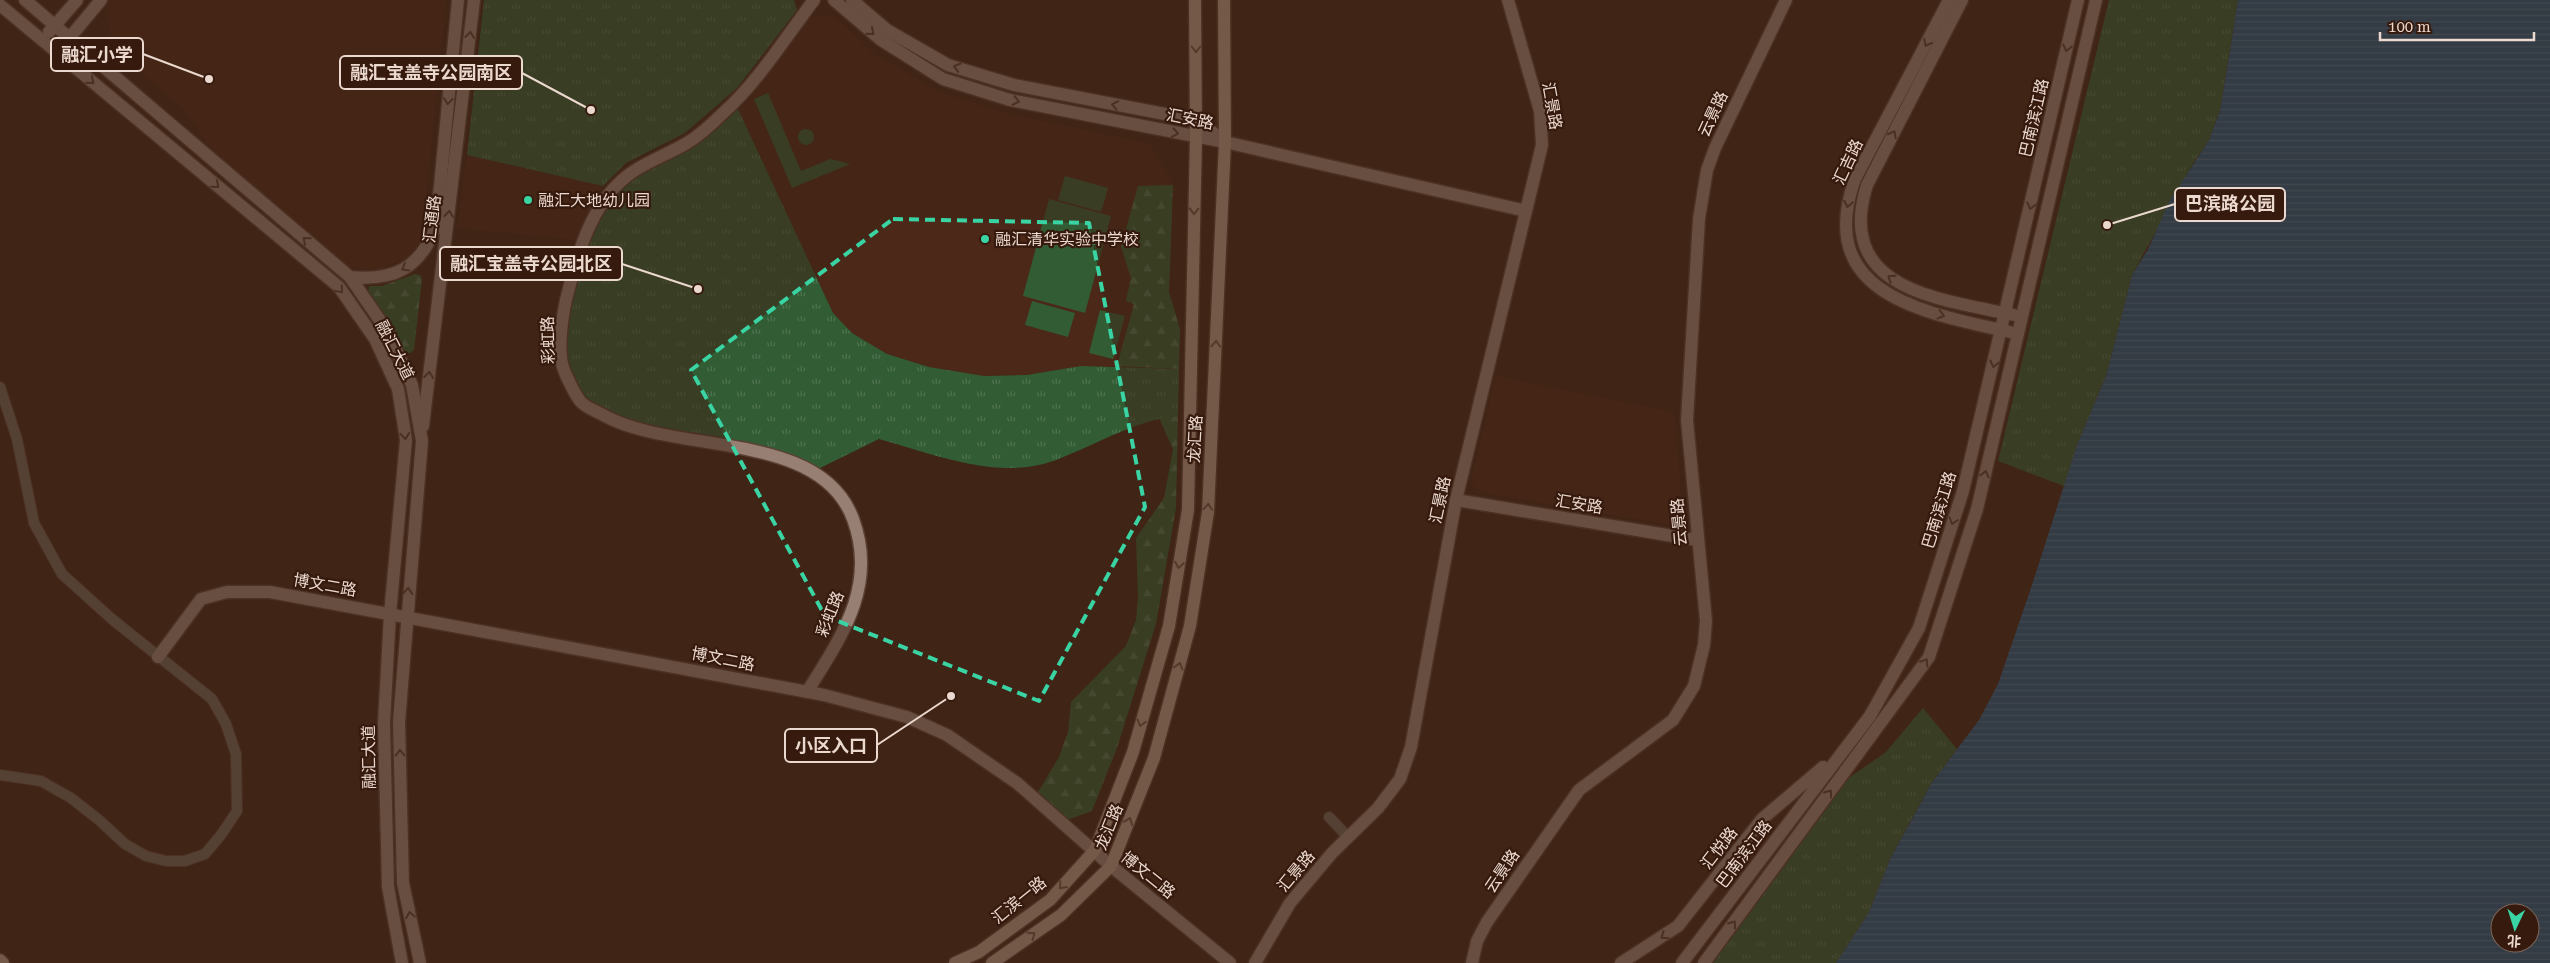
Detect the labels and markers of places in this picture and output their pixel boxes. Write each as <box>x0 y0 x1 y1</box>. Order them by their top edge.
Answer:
callout: 融汇小学 <box>51 38 143 71</box>
callout: 融汇宝盖寺公园南区 <box>340 56 522 89</box>
callout: 巴滨路公园 <box>2175 188 2285 221</box>
place label: 融汇大地幼儿园 <box>538 191 650 210</box>
marker: 融汇大地幼儿园 <box>522 194 534 206</box>
place label: 融汇清华实验中学校 <box>995 230 1139 249</box>
marker: 融汇清华实验中学校 <box>979 233 991 245</box>
callout: 融汇宝盖寺公园北区 <box>440 247 622 280</box>
callout: 小区入口 <box>785 729 877 762</box>

